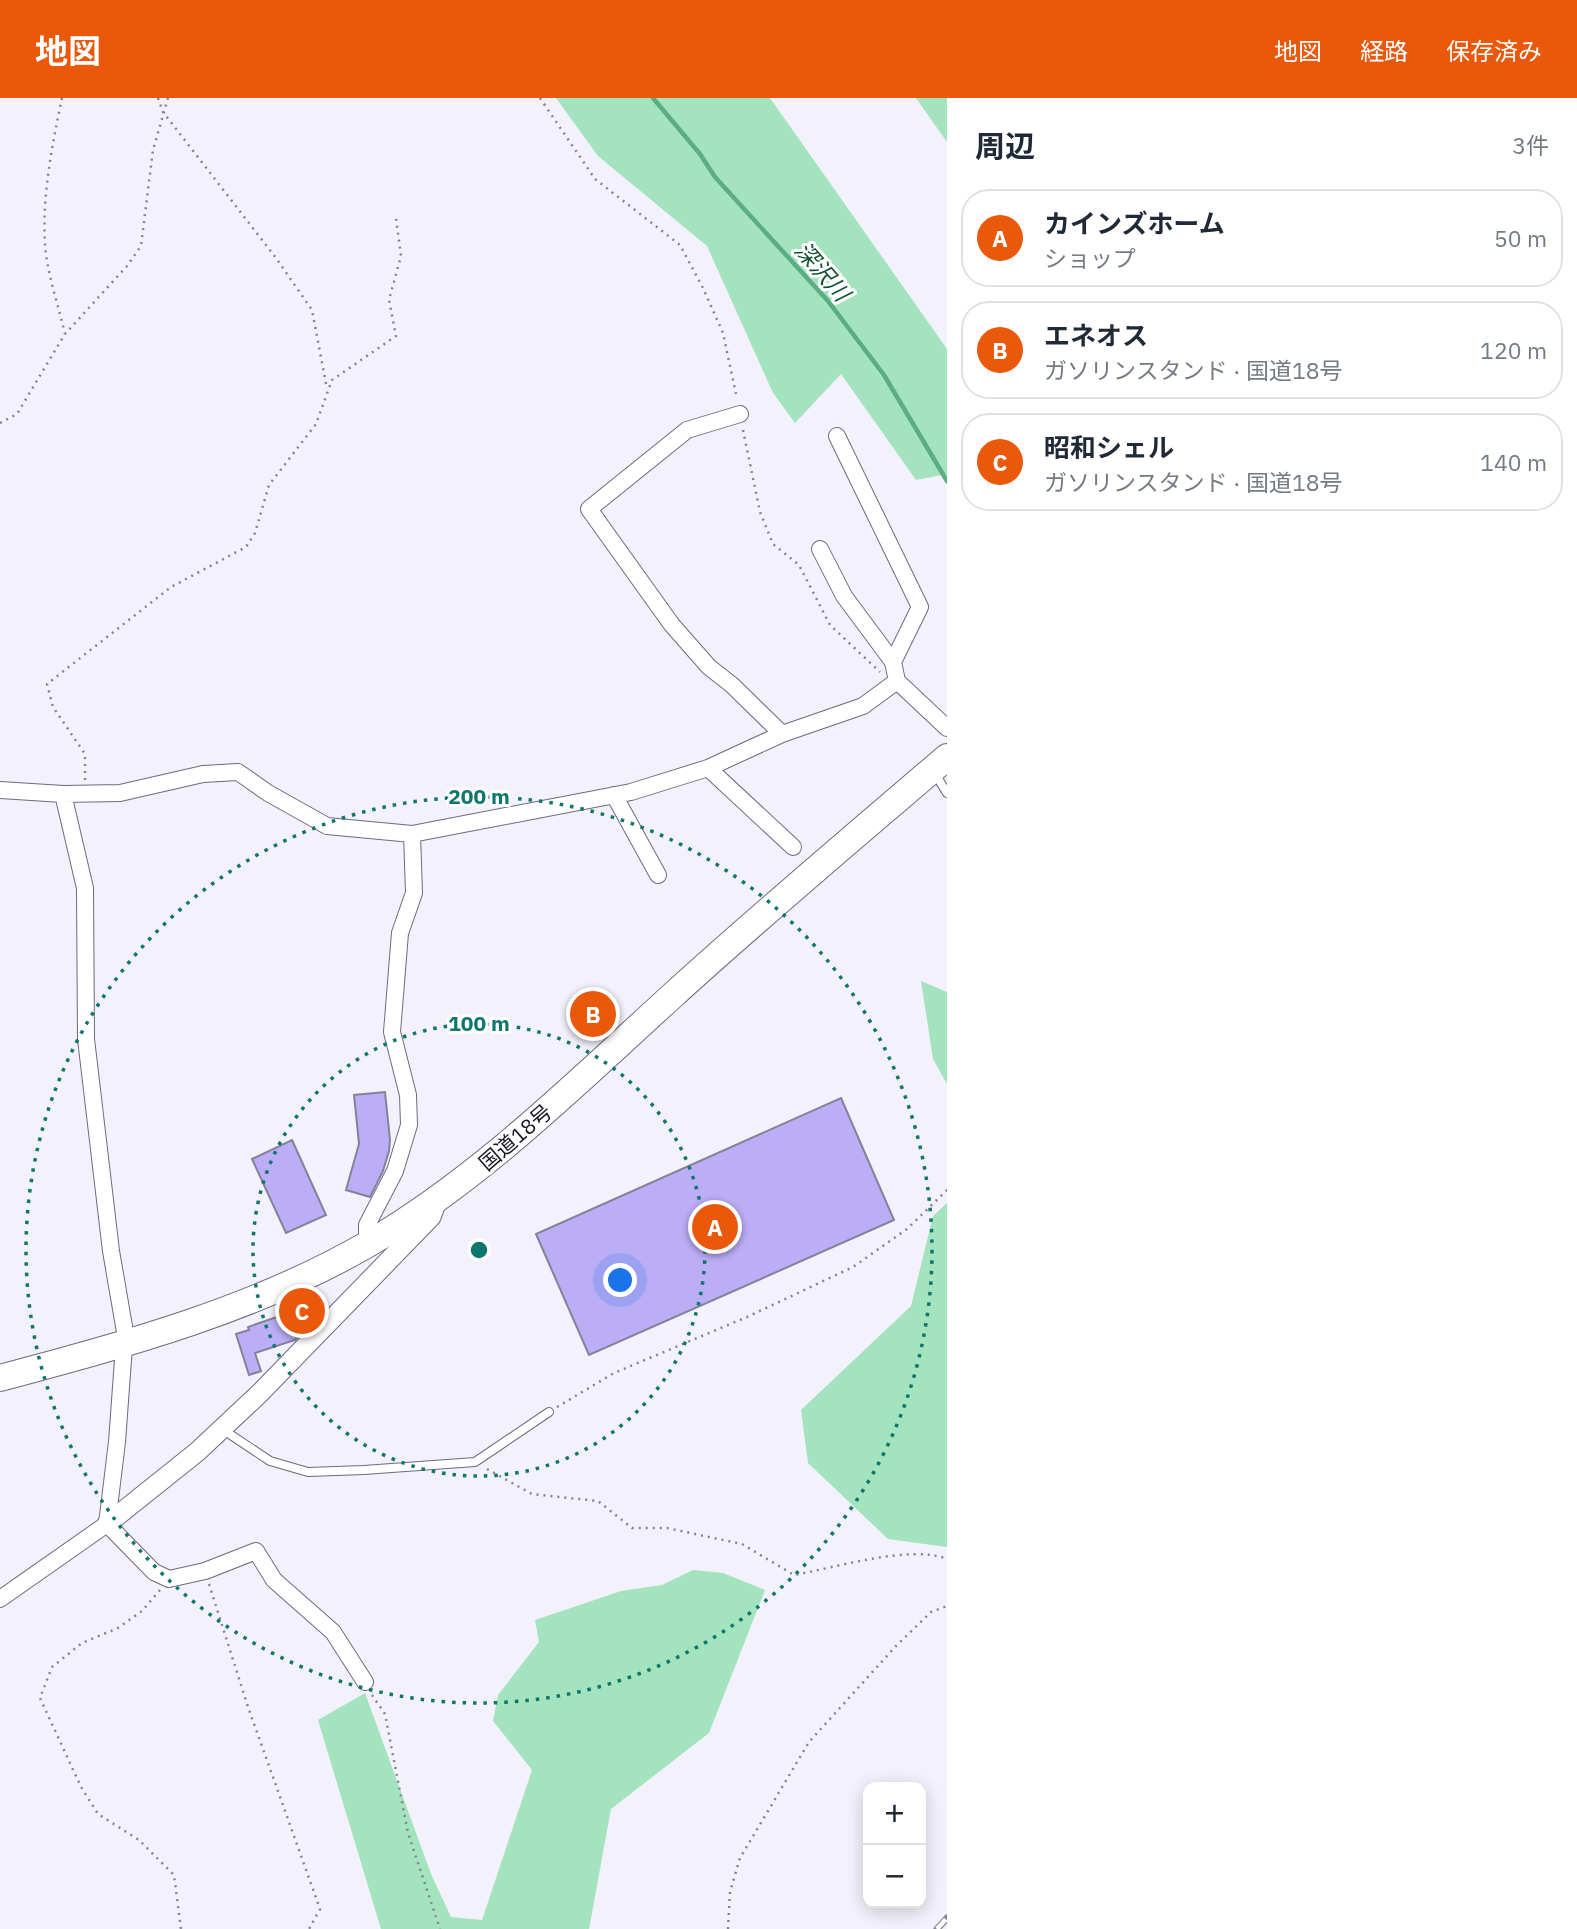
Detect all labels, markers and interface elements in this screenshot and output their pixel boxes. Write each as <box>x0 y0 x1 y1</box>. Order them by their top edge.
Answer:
text: 地図 <box>35 29 101 72</box>
text: 地図 <box>1274 35 1322 67</box>
text: 経路 <box>1360 35 1408 67</box>
text: 保存済み <box>1446 35 1542 67</box>
text: 周辺 <box>975 126 1035 165</box>
text: 3件 <box>1512 130 1549 160</box>
text: カインズホーム <box>1044 206 1225 240</box>
text: A <box>992 223 1008 253</box>
text: 50 m <box>1494 223 1547 253</box>
water label: 深沢川 <box>789 235 859 309</box>
text: ショップ <box>1044 243 1136 273</box>
text: エネオス <box>1044 318 1148 352</box>
text: B <box>992 335 1008 365</box>
text: 120 m <box>1480 335 1547 365</box>
text: ガソリンスタンド · 国道18号 <box>1044 355 1343 385</box>
text: 昭和シェル <box>1044 430 1174 464</box>
text: C <box>993 447 1007 477</box>
text: 140 m <box>1480 447 1547 477</box>
text: ガソリンスタンド · 国道18号 <box>1044 467 1343 497</box>
text: 200 m <box>448 782 510 810</box>
pin: B <box>570 988 616 1040</box>
text: 100 m <box>448 1009 510 1037</box>
street label: 国道18号 <box>473 1098 557 1176</box>
pin: A <box>692 1201 738 1253</box>
centre of rings <box>467 1238 491 1262</box>
your location <box>603 1263 637 1297</box>
pin: C <box>279 1285 325 1337</box>
map controls <box>863 1782 926 1908</box>
button: + <box>863 1782 926 1845</box>
button: − <box>863 1845 926 1908</box>

